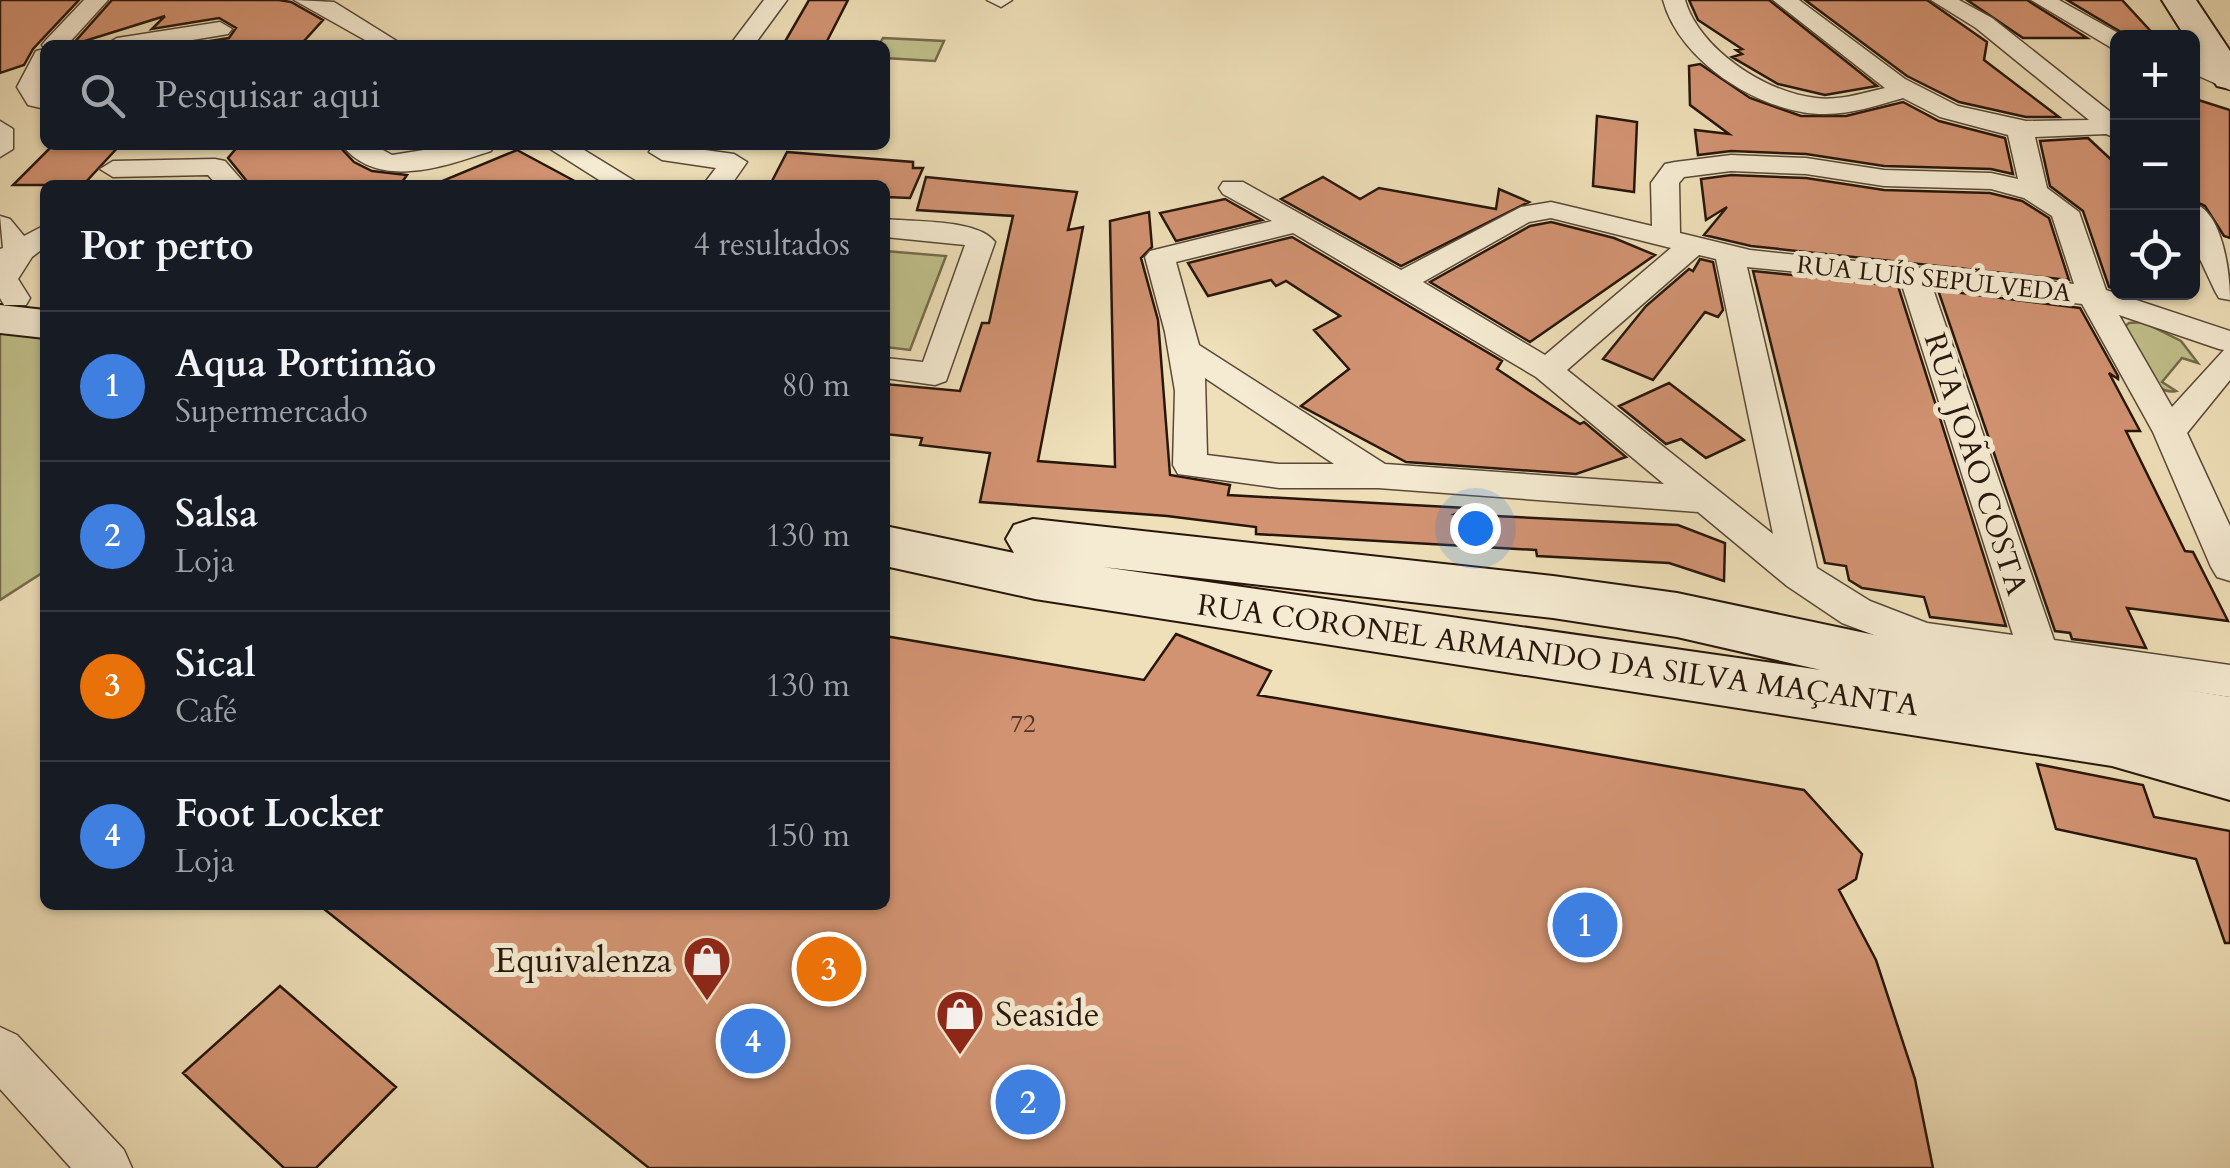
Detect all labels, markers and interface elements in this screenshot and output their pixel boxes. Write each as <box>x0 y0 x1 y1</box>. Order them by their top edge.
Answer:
map controls <box>2110 30 2200 300</box>
button: + <box>2110 30 2200 120</box>
search box <box>40 40 890 150</box>
icon: search <box>75 68 130 123</box>
text: Pesquisar aqui <box>155 69 381 121</box>
button: − <box>2110 120 2200 210</box>
button: locate <box>2110 210 2200 300</box>
text: Por perto <box>80 217 254 274</box>
text: 4 resultados <box>693 223 850 267</box>
street label: RUA LUÍS SEPÚLVEDA <box>1795 248 2073 310</box>
street label: RUA JOÃO COSTA <box>1914 328 2037 601</box>
text: Aqua Portimão <box>175 338 437 390</box>
text: 1 <box>104 364 121 408</box>
text: 80 m <box>782 364 850 408</box>
text: Supermercado <box>175 390 368 434</box>
text: Salsa <box>175 488 258 540</box>
your location <box>1450 503 1501 554</box>
text: 2 <box>104 514 121 558</box>
text: 130 m <box>765 514 850 558</box>
text: Loja <box>175 540 235 584</box>
street label: RUA CORONEL ARMANDO DA SILVA MAÇANTA <box>1195 585 1922 727</box>
text: Sical <box>175 638 256 690</box>
text: 3 <box>104 664 121 708</box>
text: 130 m <box>765 664 850 708</box>
text: Café <box>175 690 238 734</box>
house number: 72 <box>1010 707 1036 741</box>
text: Foot Locker <box>175 788 383 840</box>
text: 4 <box>104 814 121 858</box>
text: 150 m <box>765 814 850 858</box>
text: Loja <box>175 840 235 884</box>
pin: 1 <box>1552 888 1618 962</box>
pin: 3 <box>796 932 862 1006</box>
shop icon: Equivalenza <box>681 934 733 1002</box>
place label: Equivalenza <box>494 937 672 985</box>
shop icon: Seaside <box>934 988 986 1056</box>
place label: Seaside <box>995 991 1100 1039</box>
pin: 4 <box>720 1004 786 1078</box>
pin: 2 <box>996 1064 1060 1140</box>

